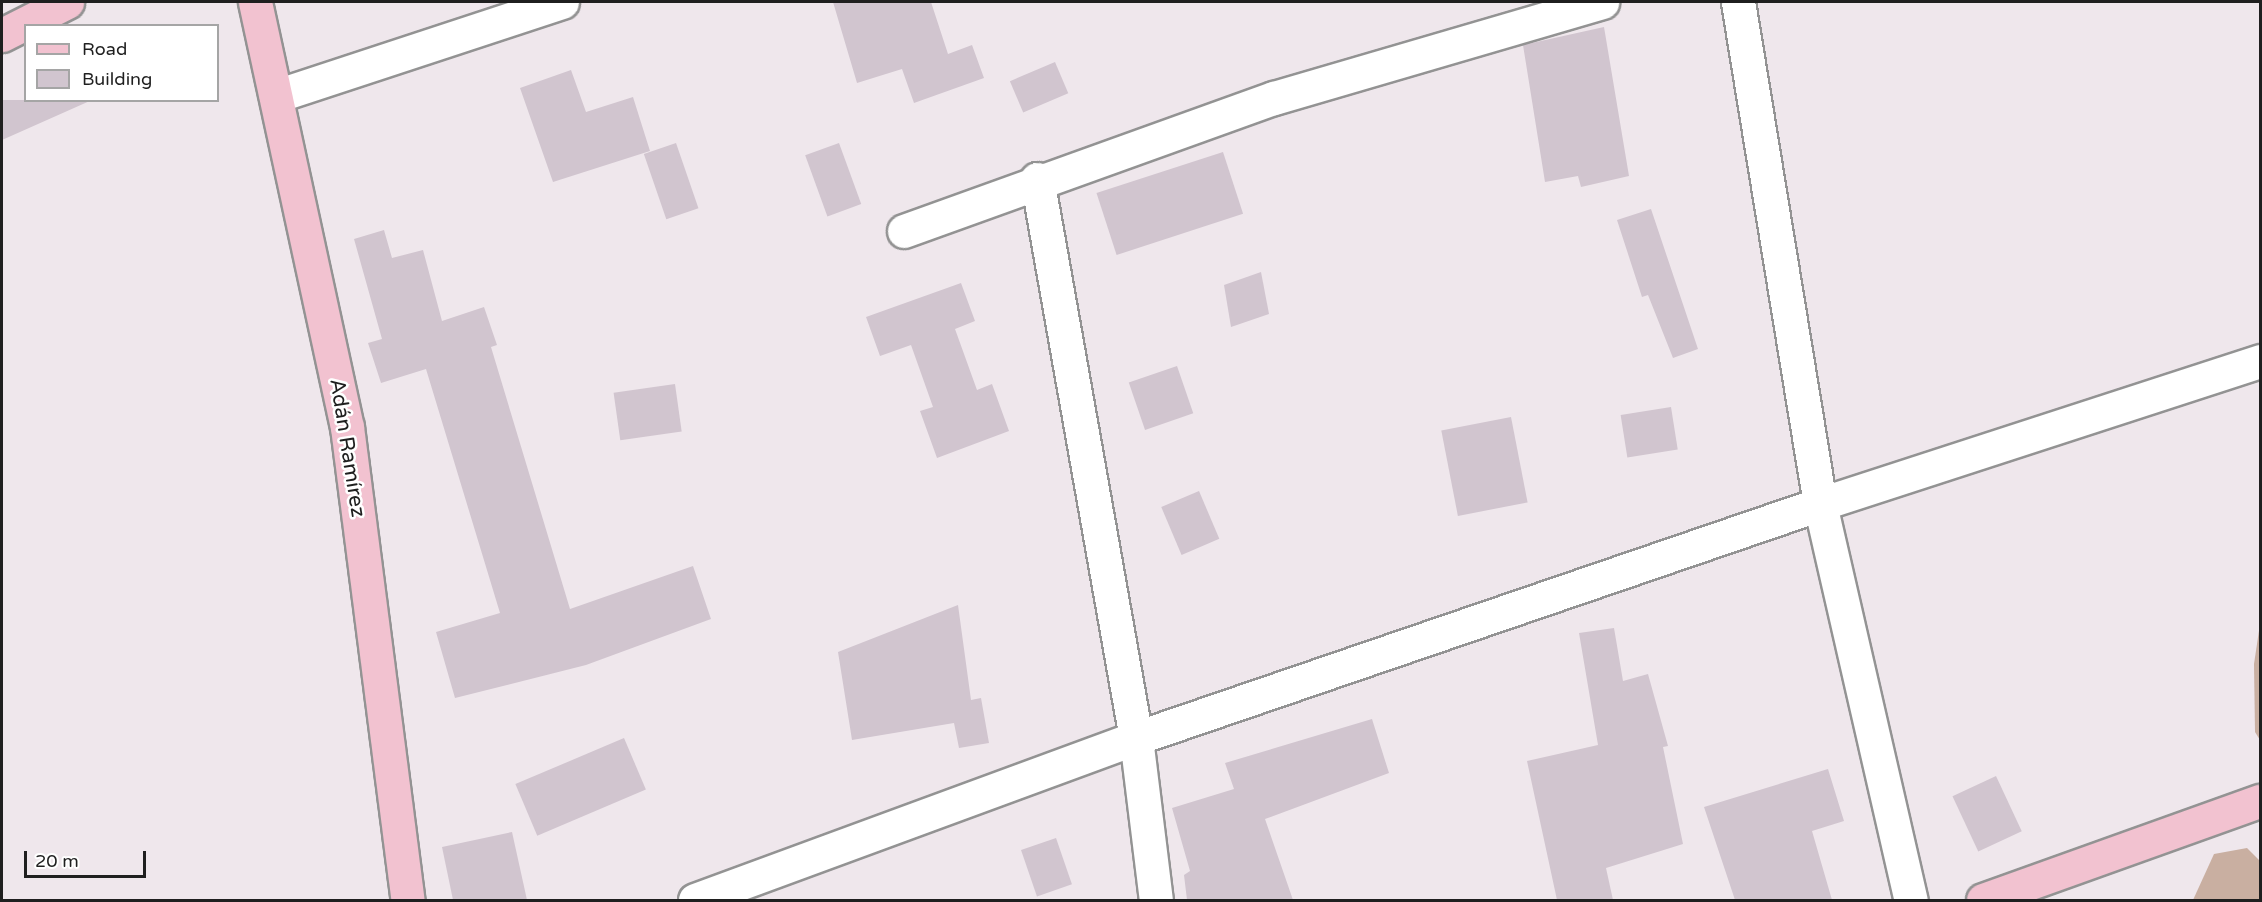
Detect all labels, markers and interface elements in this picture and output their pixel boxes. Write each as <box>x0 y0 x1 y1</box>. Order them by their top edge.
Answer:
legend <box>24 24 219 102</box>
text: Road <box>82 38 127 60</box>
text: Building <box>82 68 152 90</box>
street label: Adán Ramírez <box>324 377 370 519</box>
scale bar <box>27 839 148 877</box>
text: 20 m <box>35 850 79 872</box>

